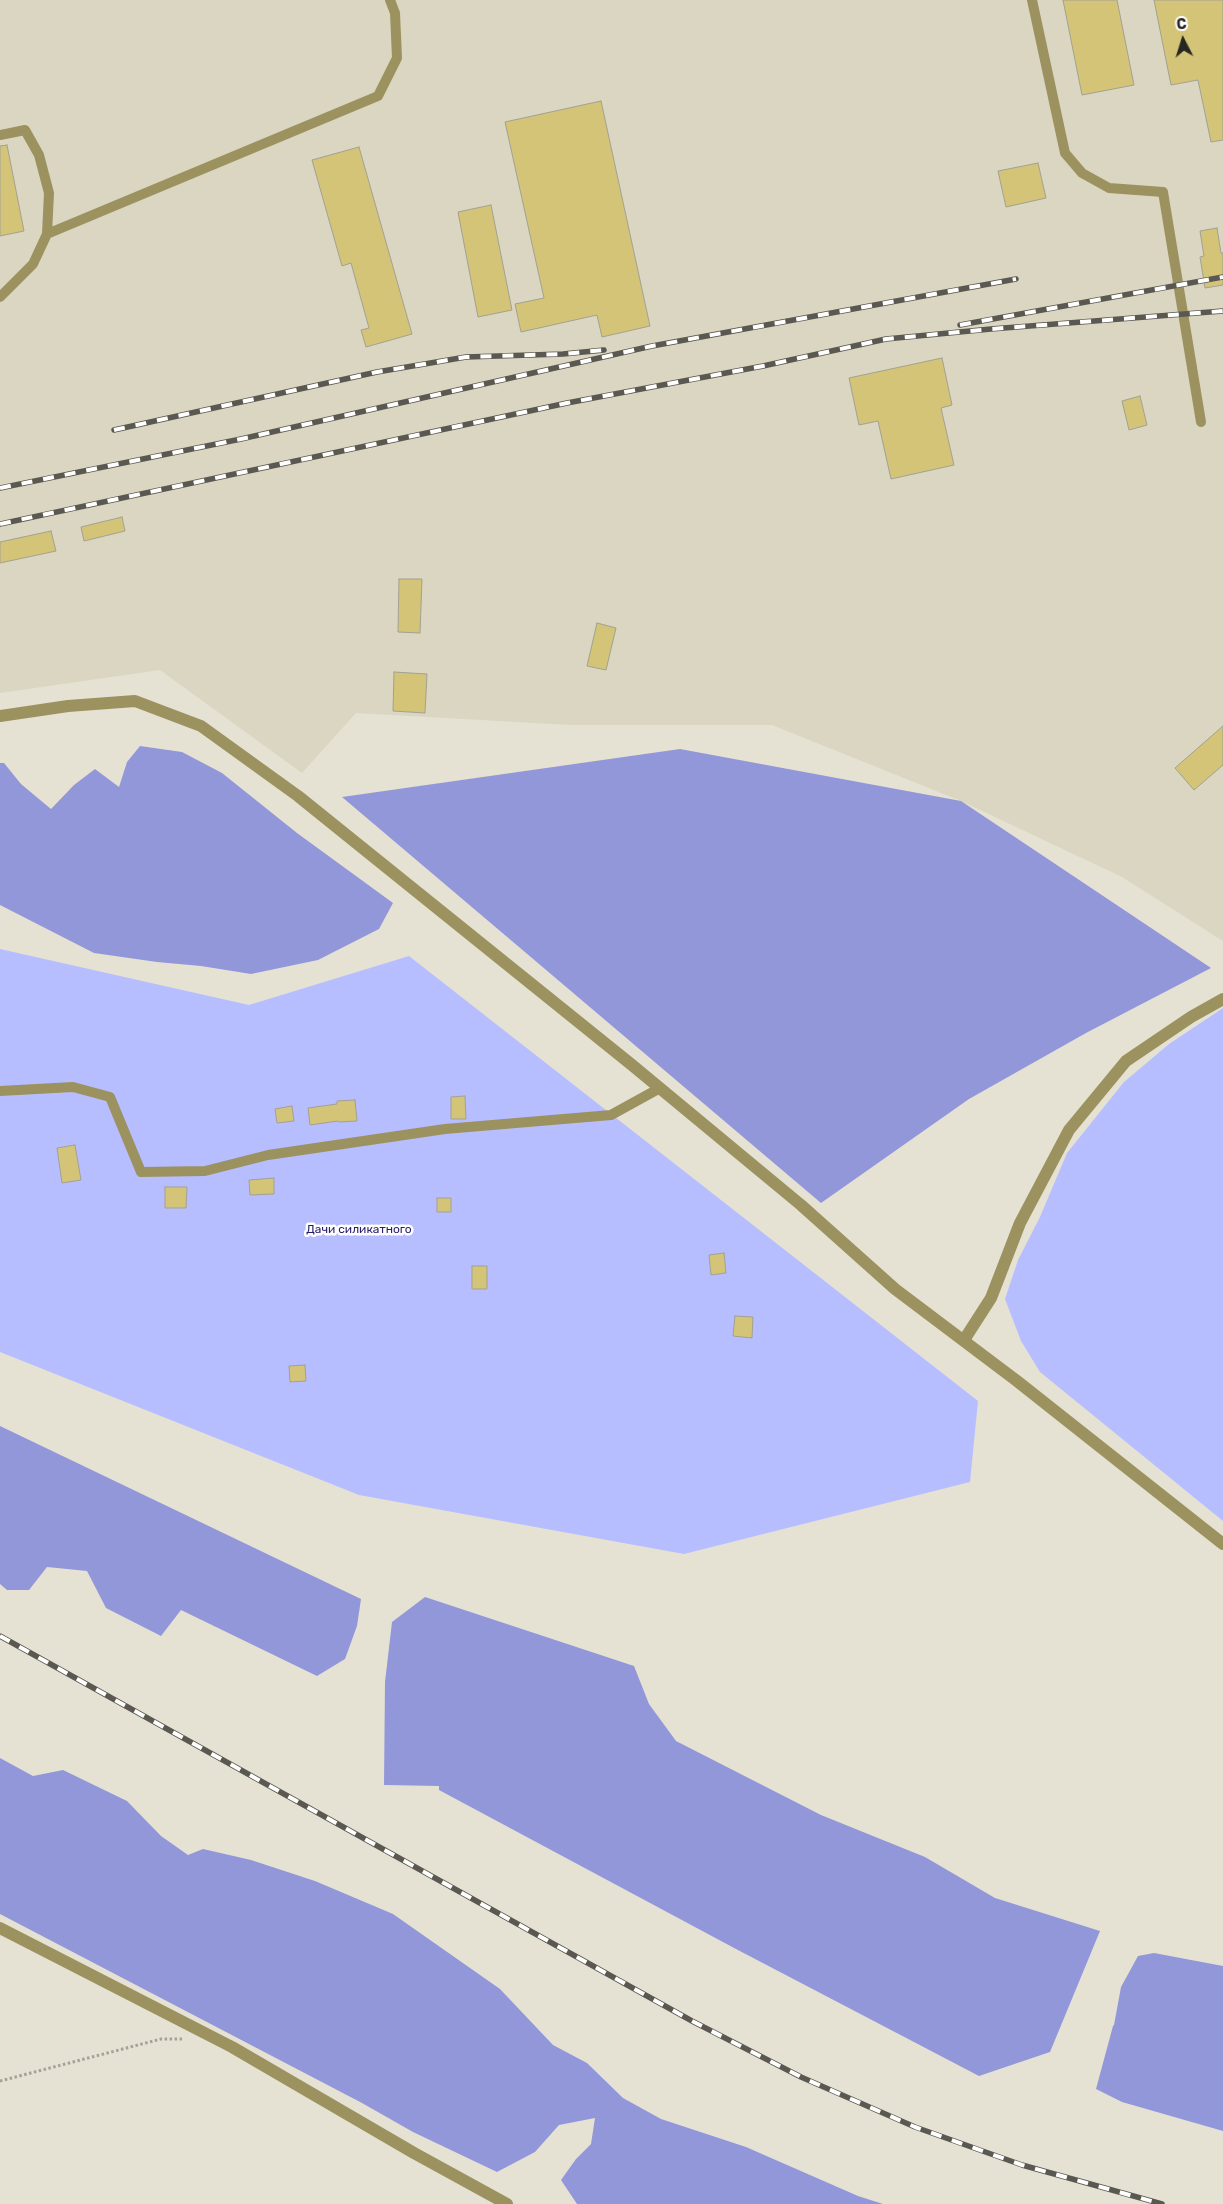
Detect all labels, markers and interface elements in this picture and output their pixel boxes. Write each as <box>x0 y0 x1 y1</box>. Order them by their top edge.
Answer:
north arrow <box>1158 15 1208 65</box>
text: С <box>1176 16 1187 33</box>
park label: Дачи силикатного <box>306 1223 412 1237</box>

